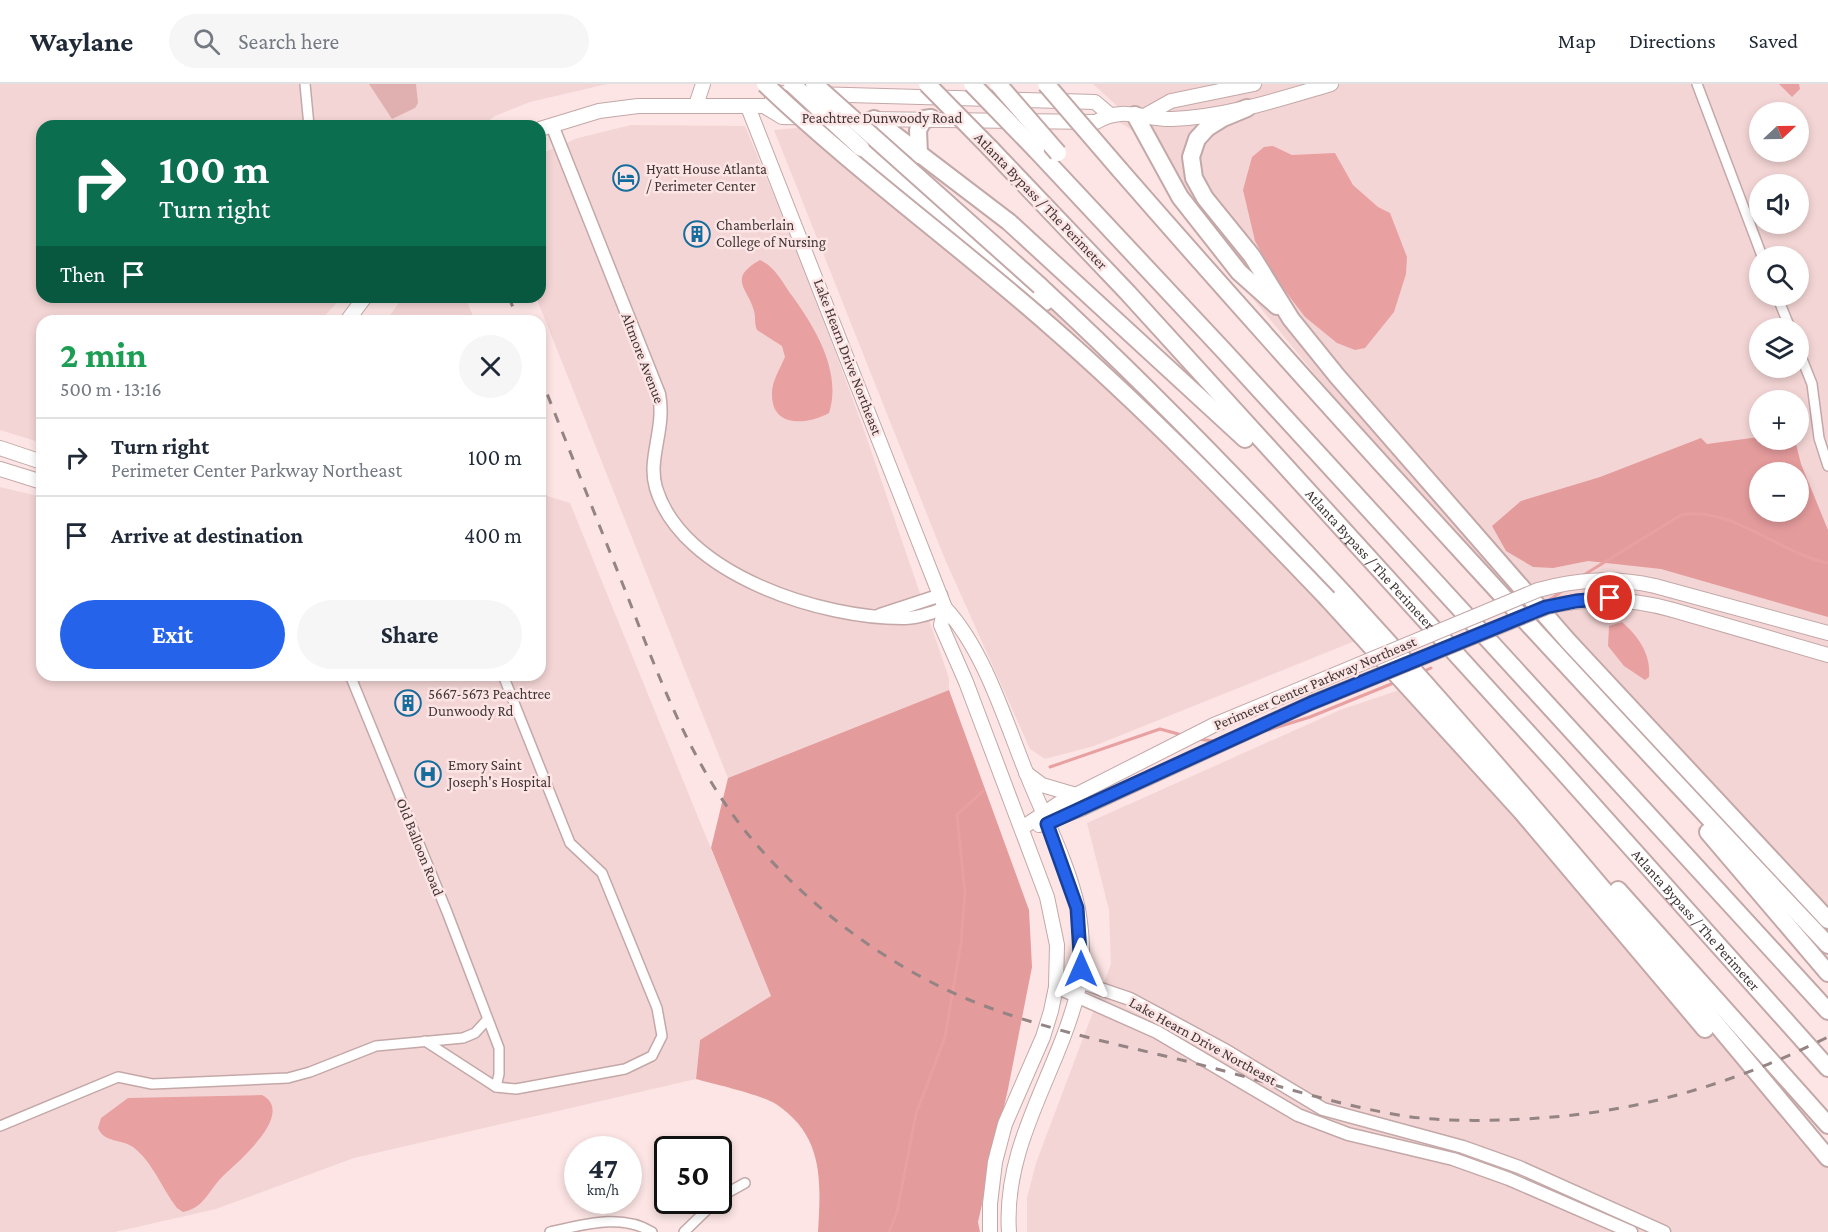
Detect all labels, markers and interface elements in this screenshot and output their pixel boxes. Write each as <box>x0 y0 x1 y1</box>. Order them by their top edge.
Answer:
search box <box>169 14 589 68</box>
icon: search <box>190 25 223 58</box>
text: Waylane <box>30 26 133 57</box>
text: Search here <box>238 29 339 54</box>
text: Map <box>1558 29 1596 53</box>
text: Directions <box>1629 29 1716 53</box>
text: Saved <box>1749 29 1798 53</box>
north arrow <box>1749 102 1809 162</box>
map controls <box>1749 102 1809 522</box>
street label: Peachtree Dunwoody Road <box>802 110 962 127</box>
street label: Atlanta Bypass / The Perimeter <box>971 129 1111 274</box>
icon: right <box>60 144 138 222</box>
text: 100 m <box>159 145 269 192</box>
place label: Hyatt House Atlanta / Perimeter Center <box>646 161 767 194</box>
hotel icon: Hyatt House Atlanta / Perimeter Center <box>611 163 641 193</box>
button: sound <box>1749 174 1809 234</box>
text: Turn right <box>159 194 270 224</box>
place label: Chamberlain College of Nursing <box>716 217 826 251</box>
building icon: Chamberlain College of Nursing <box>682 219 712 249</box>
button: search <box>1749 246 1809 306</box>
icon: arrive <box>117 258 150 291</box>
text: Then <box>60 262 105 287</box>
street label: Lake Hearn Drive Northeast <box>811 277 886 438</box>
street label: Altmore Avenue <box>618 311 668 406</box>
button: layers <box>1749 318 1809 378</box>
text: 2 min <box>60 335 147 375</box>
button: close <box>459 335 522 398</box>
text: 500 m · 13:16 <box>60 378 162 400</box>
button: + <box>1749 390 1809 450</box>
text: Turn right <box>111 434 209 459</box>
icon: right <box>60 441 93 474</box>
text: 100 m <box>468 445 522 470</box>
text: Perimeter Center Parkway Northeast <box>111 459 402 481</box>
button: − <box>1749 462 1809 522</box>
street label: Atlanta Bypass / The Perimeter <box>1302 486 1438 633</box>
icon: arrive <box>60 519 93 552</box>
text: Arrive at destination <box>111 523 303 548</box>
text: 400 m <box>464 523 522 548</box>
pin <box>1584 572 1635 623</box>
icon: arrive <box>1593 581 1626 614</box>
button: Exit <box>60 600 285 669</box>
button: Share <box>297 600 522 669</box>
street label: Perimeter Center Parkway Northeast <box>1211 633 1420 734</box>
place label: 5667-5673 Peachtree Dunwoody Rd <box>428 686 551 720</box>
building icon: 5667-5673 Peachtree Dunwoody Rd <box>393 688 423 718</box>
place label: Emory Saint Joseph's Hospital <box>446 757 551 791</box>
hospital icon: Emory Saint Joseph's Hospital <box>413 759 443 789</box>
street label: Old Balloon Road <box>393 796 447 898</box>
street label: Atlanta Bypass / The Perimeter <box>1628 846 1763 994</box>
position arrow <box>1049 937 1113 1001</box>
street label: Lake Hearn Drive Northeast <box>1127 994 1280 1089</box>
speed limit sign: 50 <box>654 1136 732 1214</box>
text: 47 <box>588 1151 618 1184</box>
text: km/h <box>587 1182 619 1198</box>

